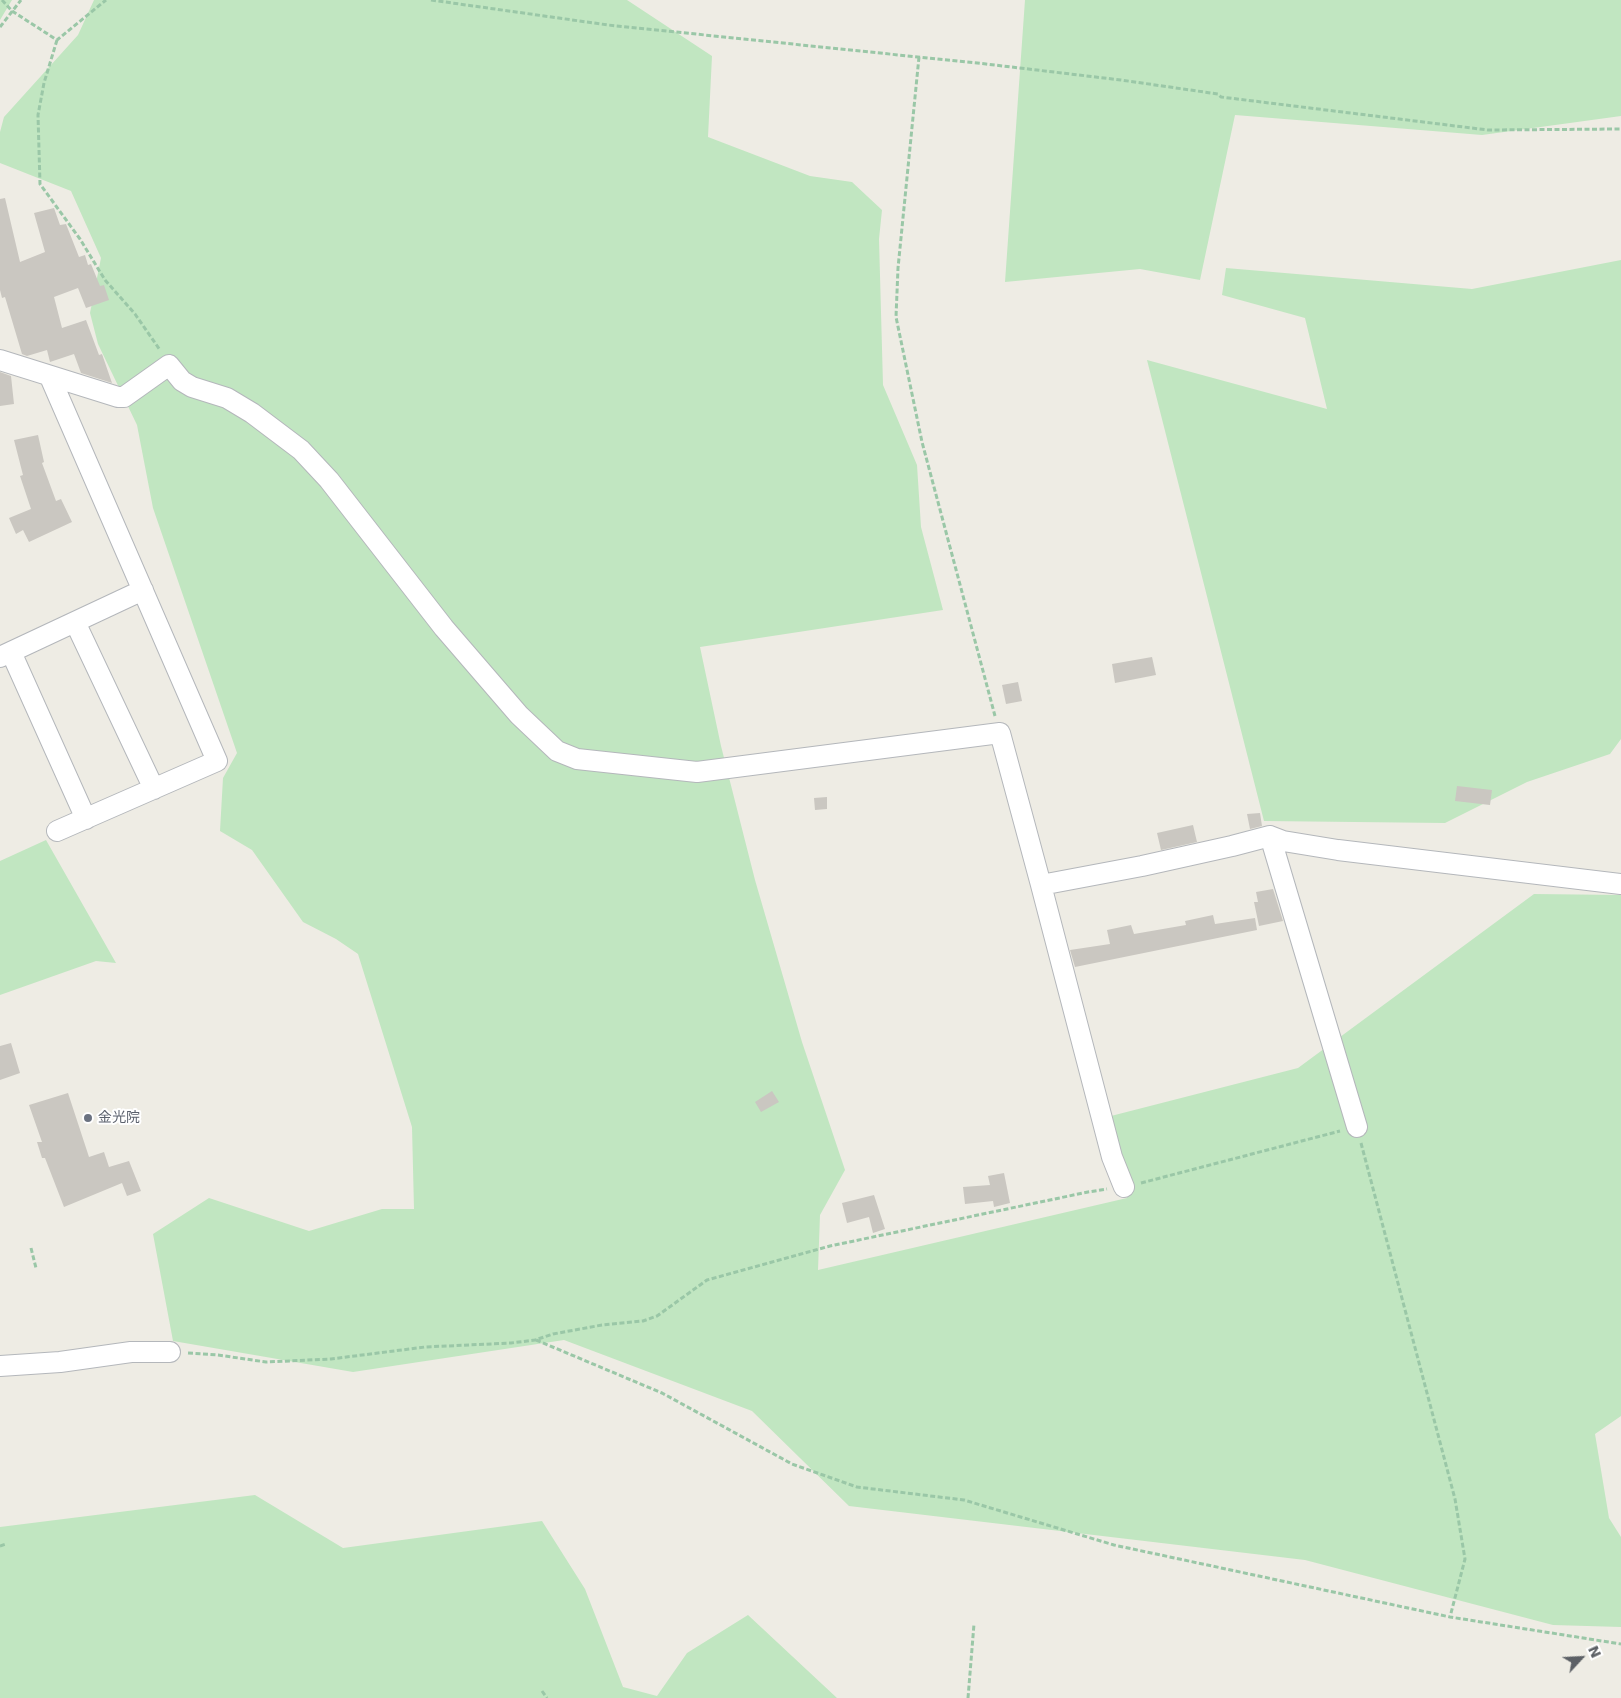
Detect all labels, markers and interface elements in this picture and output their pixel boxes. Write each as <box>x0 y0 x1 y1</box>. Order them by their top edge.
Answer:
place label: 金光院 <box>98 1110 140 1126</box>
marker: 金光院 <box>82 1112 94 1124</box>
north arrow <box>1556 1633 1606 1683</box>
text: N <box>1585 1643 1604 1660</box>

